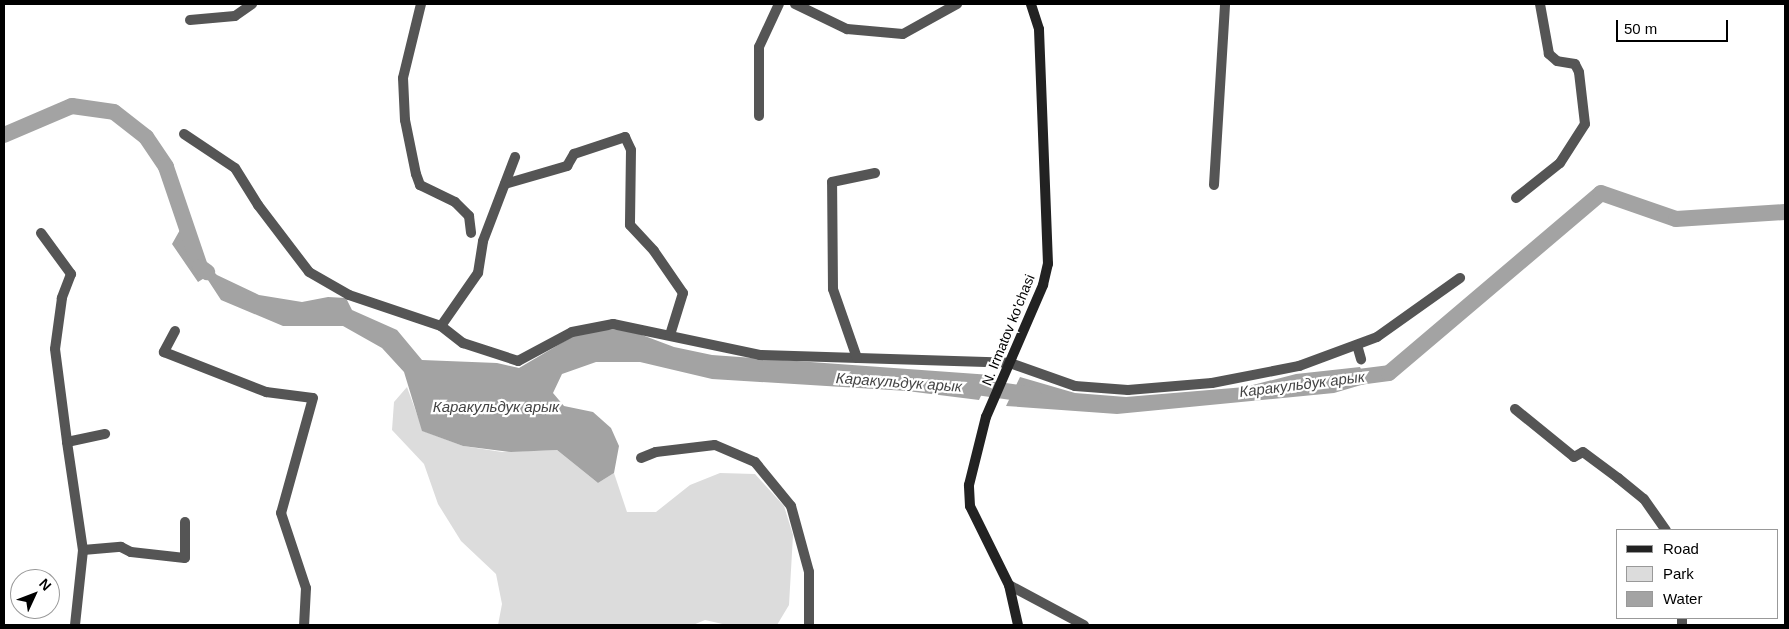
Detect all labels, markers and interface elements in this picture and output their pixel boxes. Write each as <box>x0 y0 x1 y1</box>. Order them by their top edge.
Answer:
scale bar <box>1619 10 1732 42</box>
text: 50 m <box>1624 20 1657 37</box>
street label: N. Irmatov ko'chasi <box>978 272 1038 388</box>
water label: Каракульдук арык <box>1238 367 1366 401</box>
water label: Каракульдук арык <box>835 369 963 395</box>
water label: Каракульдук арык <box>433 398 559 416</box>
legend <box>1616 529 1779 619</box>
text: Road <box>1663 540 1699 557</box>
text: Park <box>1663 565 1694 582</box>
north arrow <box>10 569 60 619</box>
text: N <box>36 575 55 594</box>
text: Water <box>1663 590 1702 607</box>

